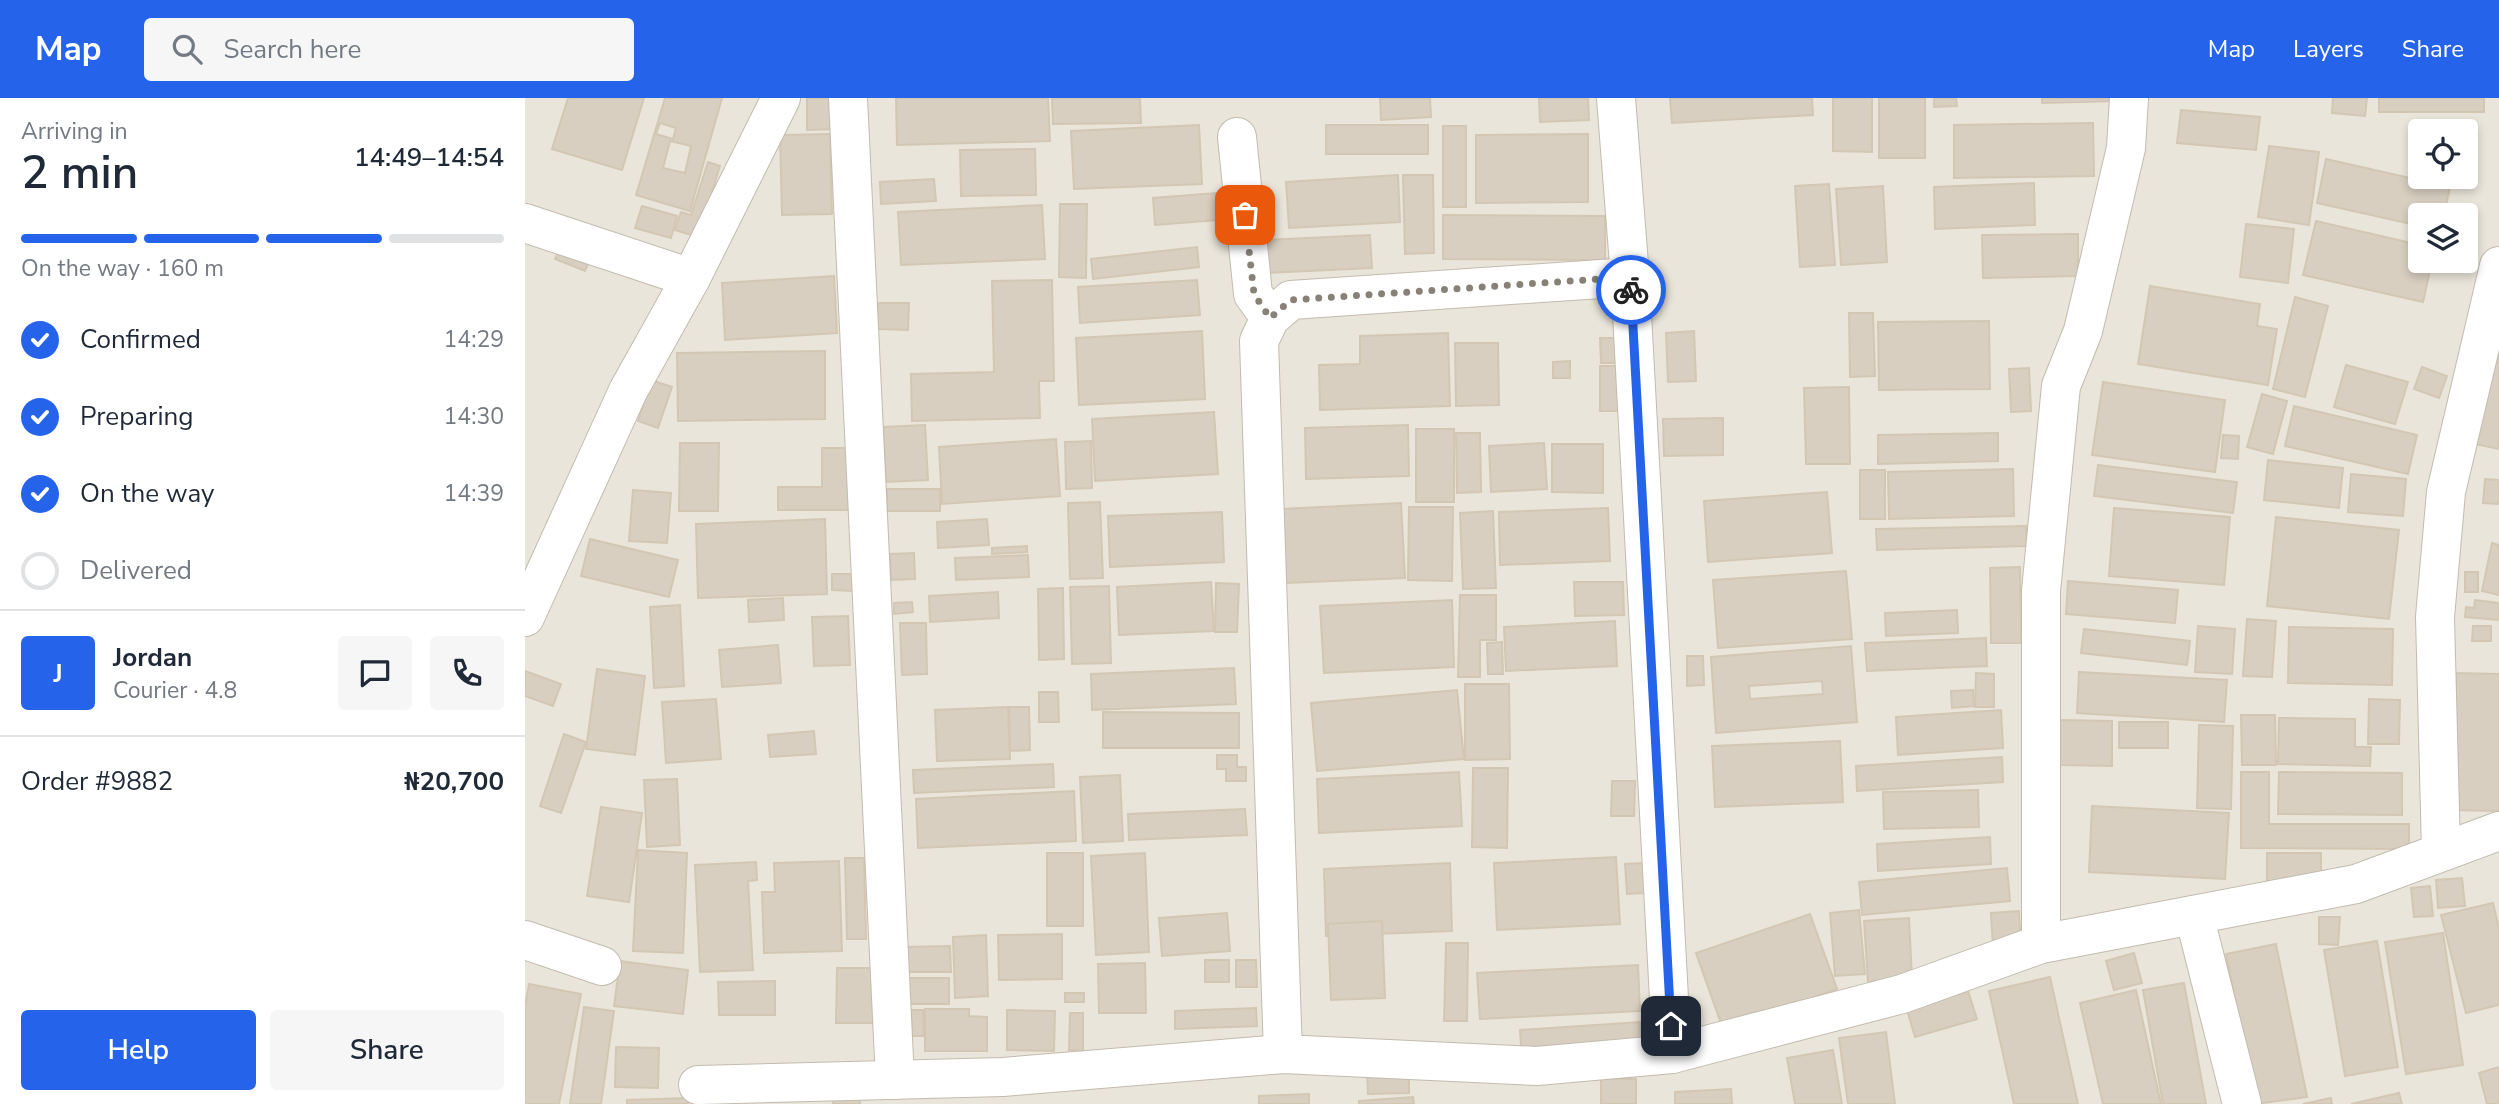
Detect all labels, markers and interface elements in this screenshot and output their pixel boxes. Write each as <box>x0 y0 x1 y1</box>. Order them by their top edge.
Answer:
search box <box>144 18 634 81</box>
text: Map <box>35 27 102 72</box>
icon: search <box>168 30 206 68</box>
text: Search here <box>224 32 361 67</box>
text: Map <box>2208 33 2255 65</box>
text: Layers <box>2293 33 2364 65</box>
text: Share <box>2402 33 2464 65</box>
text: Arriving in <box>21 116 128 147</box>
map controls <box>2408 119 2478 273</box>
button: locate <box>2408 119 2478 189</box>
text: 14:49–14:54 <box>354 140 504 175</box>
text: 2 min <box>21 141 138 204</box>
pin <box>1215 185 1275 245</box>
icon: bag <box>1226 196 1264 234</box>
button: layers <box>2408 203 2478 273</box>
text: On the way · 160 m <box>21 253 224 284</box>
courier <box>1596 255 1666 325</box>
icon: bike <box>1612 271 1650 309</box>
icon: check <box>21 321 59 359</box>
text: Confirmed <box>80 322 201 357</box>
text: 14:29 <box>444 324 504 355</box>
icon: check <box>21 398 59 436</box>
text: Preparing <box>80 399 193 434</box>
text: 14:30 <box>444 401 504 432</box>
icon: check <box>21 475 59 513</box>
text: On the way <box>80 476 214 511</box>
text: 14:39 <box>444 478 504 509</box>
text: Delivered <box>80 553 192 588</box>
button: chat <box>338 636 412 710</box>
button: phone <box>430 636 504 710</box>
text: Jordan <box>113 640 192 675</box>
text: J <box>53 656 63 691</box>
text: Courier · 4.8 <box>113 675 237 706</box>
text: Order #9882 <box>21 764 173 799</box>
text: ₦20,700 <box>404 764 504 799</box>
pin <box>1641 996 1701 1056</box>
icon: home <box>1652 1007 1690 1045</box>
button: Help <box>21 1010 256 1090</box>
button: Share <box>270 1010 504 1090</box>

